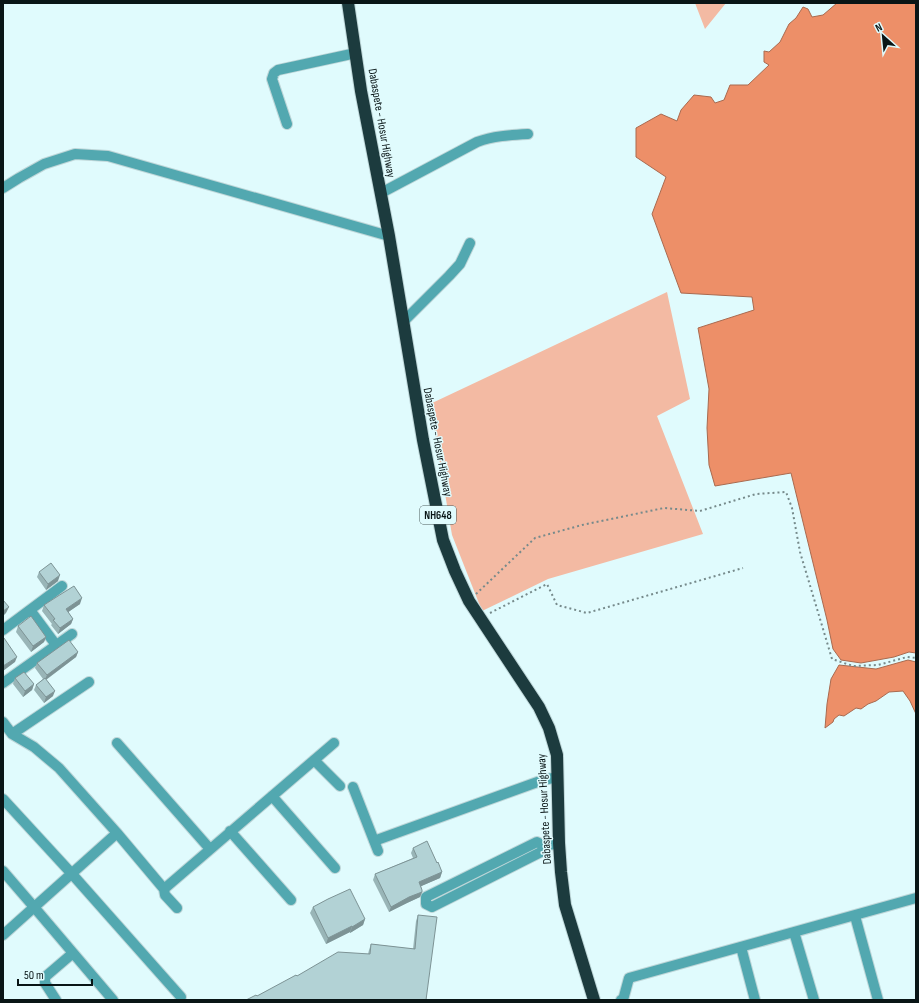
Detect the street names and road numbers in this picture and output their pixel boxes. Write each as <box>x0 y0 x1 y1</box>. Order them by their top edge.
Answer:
street label: Dabaspete - Hosur Highway <box>365 67 399 179</box>
street label: Dabaspete - Hosur Highway <box>420 386 455 498</box>
road number: NH648 <box>420 506 456 524</box>
street label: Dabaspete - Hosur Highway <box>534 753 555 865</box>

